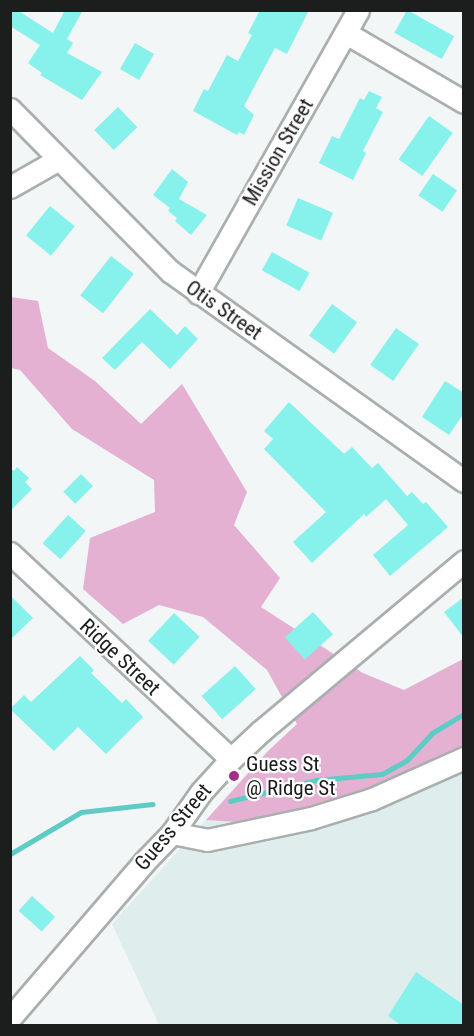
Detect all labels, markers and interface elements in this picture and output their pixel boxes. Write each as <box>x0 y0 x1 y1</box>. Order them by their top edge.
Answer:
street label: Mission Street <box>237 94 319 210</box>
street label: Otis Street <box>181 275 267 345</box>
street label: Ridge Street <box>75 613 165 701</box>
place label: Guess St @ Ridge St <box>246 751 335 801</box>
marker: Guess St @ Ridge St <box>227 769 241 783</box>
street label: Guess Street <box>129 778 217 876</box>

